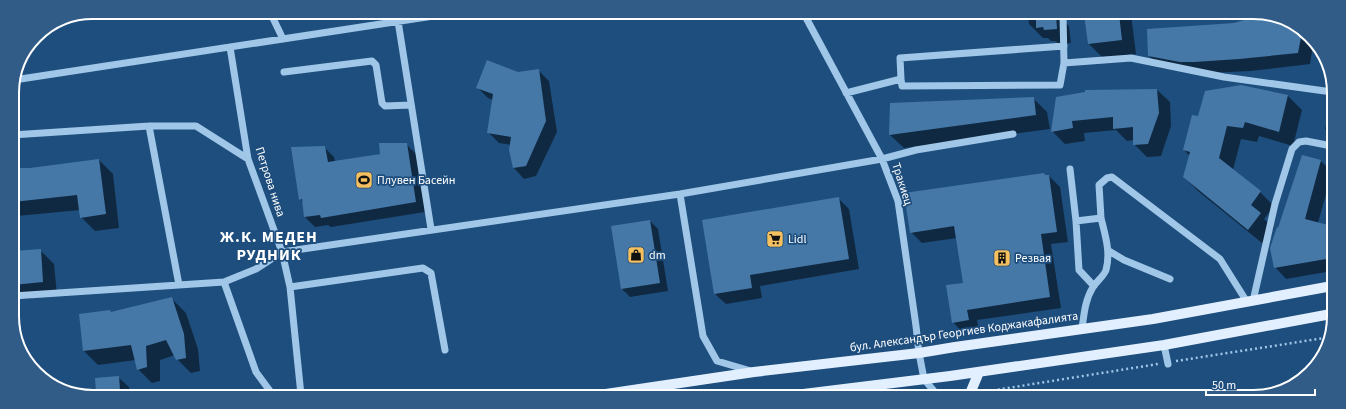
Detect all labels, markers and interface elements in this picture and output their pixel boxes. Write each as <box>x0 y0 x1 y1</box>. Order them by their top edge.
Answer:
street label: Петрова нива <box>251 145 289 219</box>
street label: Тракиец <box>887 161 917 208</box>
sports icon: Плувен Басейн <box>354 170 374 190</box>
place label: Плувен Басейн <box>377 172 456 189</box>
district label: Ж.К. МЕДЕН РУДНИК <box>220 226 318 266</box>
supermarket icon: Lidl <box>765 229 785 249</box>
place label: Lidl <box>788 231 807 248</box>
shop icon: dm <box>626 245 646 265</box>
place label: dm <box>649 247 666 264</box>
building icon: Резвая <box>992 248 1012 268</box>
place label: Резвая <box>1015 250 1051 267</box>
street label: бул. Александър Георгиев Коджакафалията <box>849 308 1079 356</box>
scale bar <box>1206 371 1315 397</box>
text: 50 m <box>1212 377 1236 394</box>

